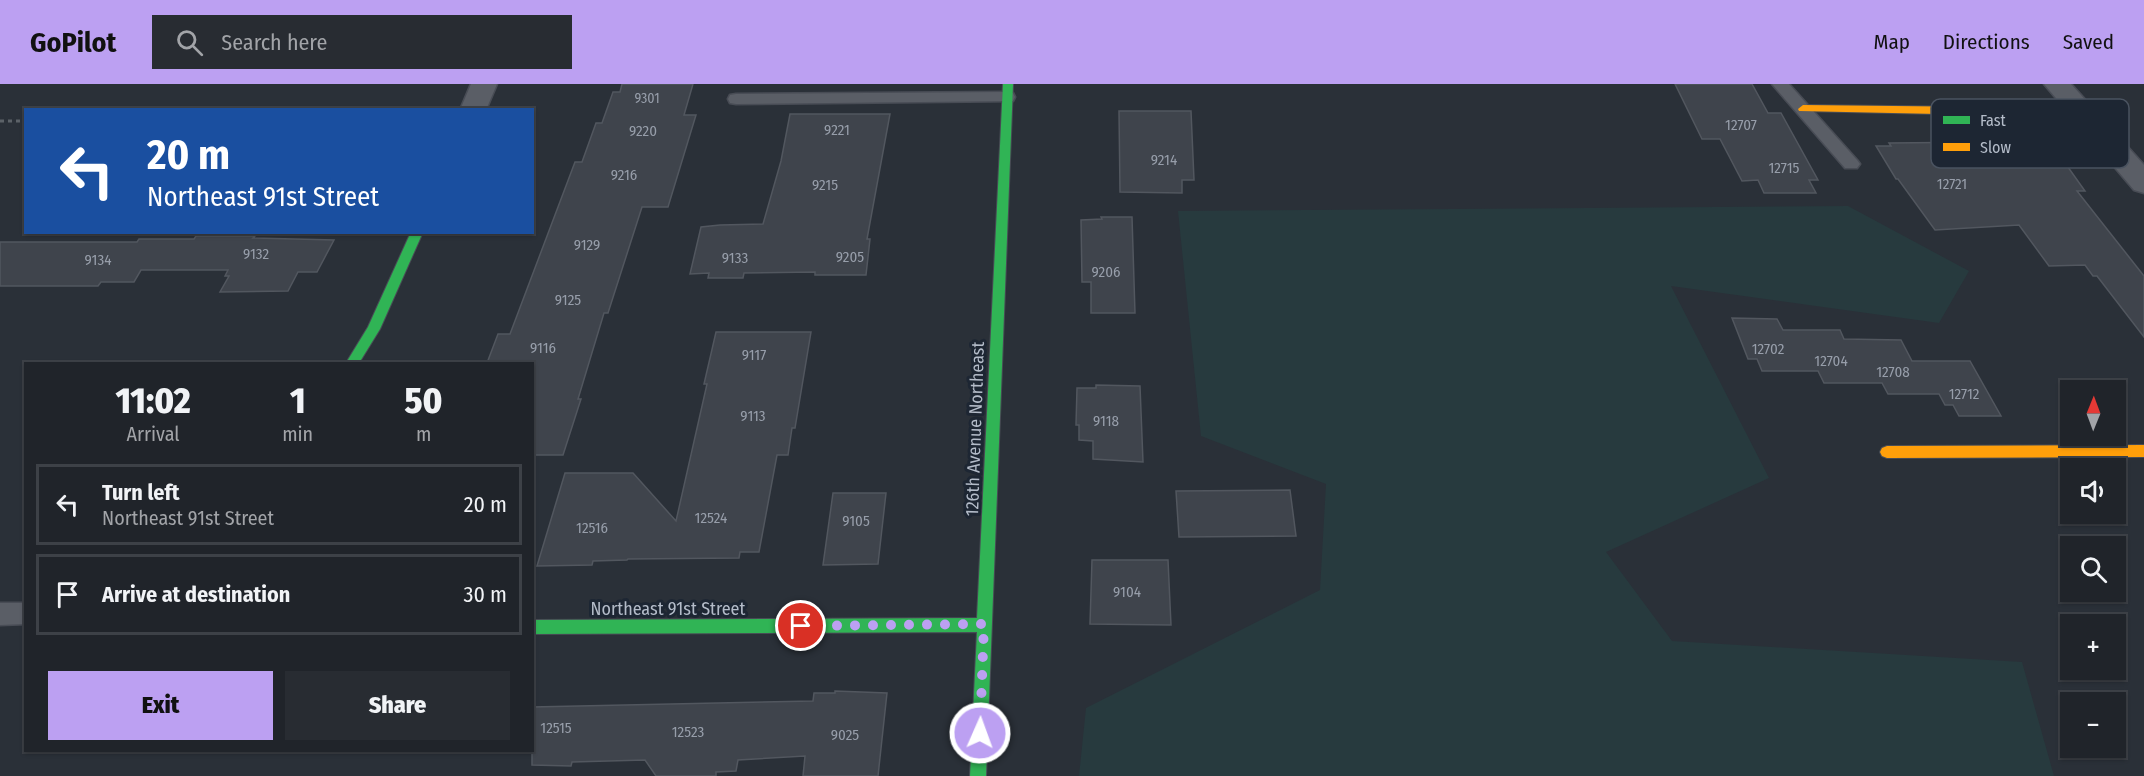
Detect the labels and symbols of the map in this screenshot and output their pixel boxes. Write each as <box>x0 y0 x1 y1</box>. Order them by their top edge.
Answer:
house number: 9301 <box>634 90 660 107</box>
legend <box>1931 99 2129 168</box>
text: Fast <box>1980 111 2007 130</box>
house number: 12707 <box>1725 116 1757 134</box>
house number: 9221 <box>824 121 850 139</box>
house number: 9220 <box>629 122 657 140</box>
text: Slow <box>1980 138 2011 157</box>
house number: 9214 <box>1151 151 1177 169</box>
house number: 12715 <box>1769 159 1800 177</box>
house number: 9216 <box>611 166 637 184</box>
house number: 12721 <box>1937 175 1967 193</box>
house number: 9215 <box>812 176 838 194</box>
house number: 9129 <box>574 236 600 254</box>
house number: 9132 <box>243 245 269 263</box>
house number: 9205 <box>836 248 864 266</box>
house number: 9133 <box>722 249 748 267</box>
house number: 9134 <box>85 251 111 269</box>
house number: 9206 <box>1092 263 1120 281</box>
house number: 9125 <box>555 291 581 309</box>
house number: 9116 <box>530 339 556 357</box>
house number: 12702 <box>1752 340 1785 358</box>
street label: 126th Avenue Northeast <box>961 341 989 517</box>
house number: 9117 <box>742 346 766 364</box>
house number: 12704 <box>1814 352 1848 370</box>
house number: 12708 <box>1876 363 1910 381</box>
north arrow <box>2060 380 2126 446</box>
house number: 12712 <box>1949 385 1980 403</box>
house number: 9113 <box>740 407 766 425</box>
house number: 9118 <box>1093 412 1119 430</box>
house number: 12524 <box>695 509 727 527</box>
house number: 9105 <box>842 512 870 530</box>
house number: 12516 <box>576 519 608 537</box>
house number: 9104 <box>1113 583 1141 601</box>
street label: Northeast 91st Street <box>591 598 746 620</box>
pin <box>775 600 826 651</box>
position arrow <box>948 701 1012 765</box>
house number: 12515 <box>540 719 572 737</box>
house number: 12523 <box>672 723 705 741</box>
house number: 9025 <box>831 726 859 744</box>

